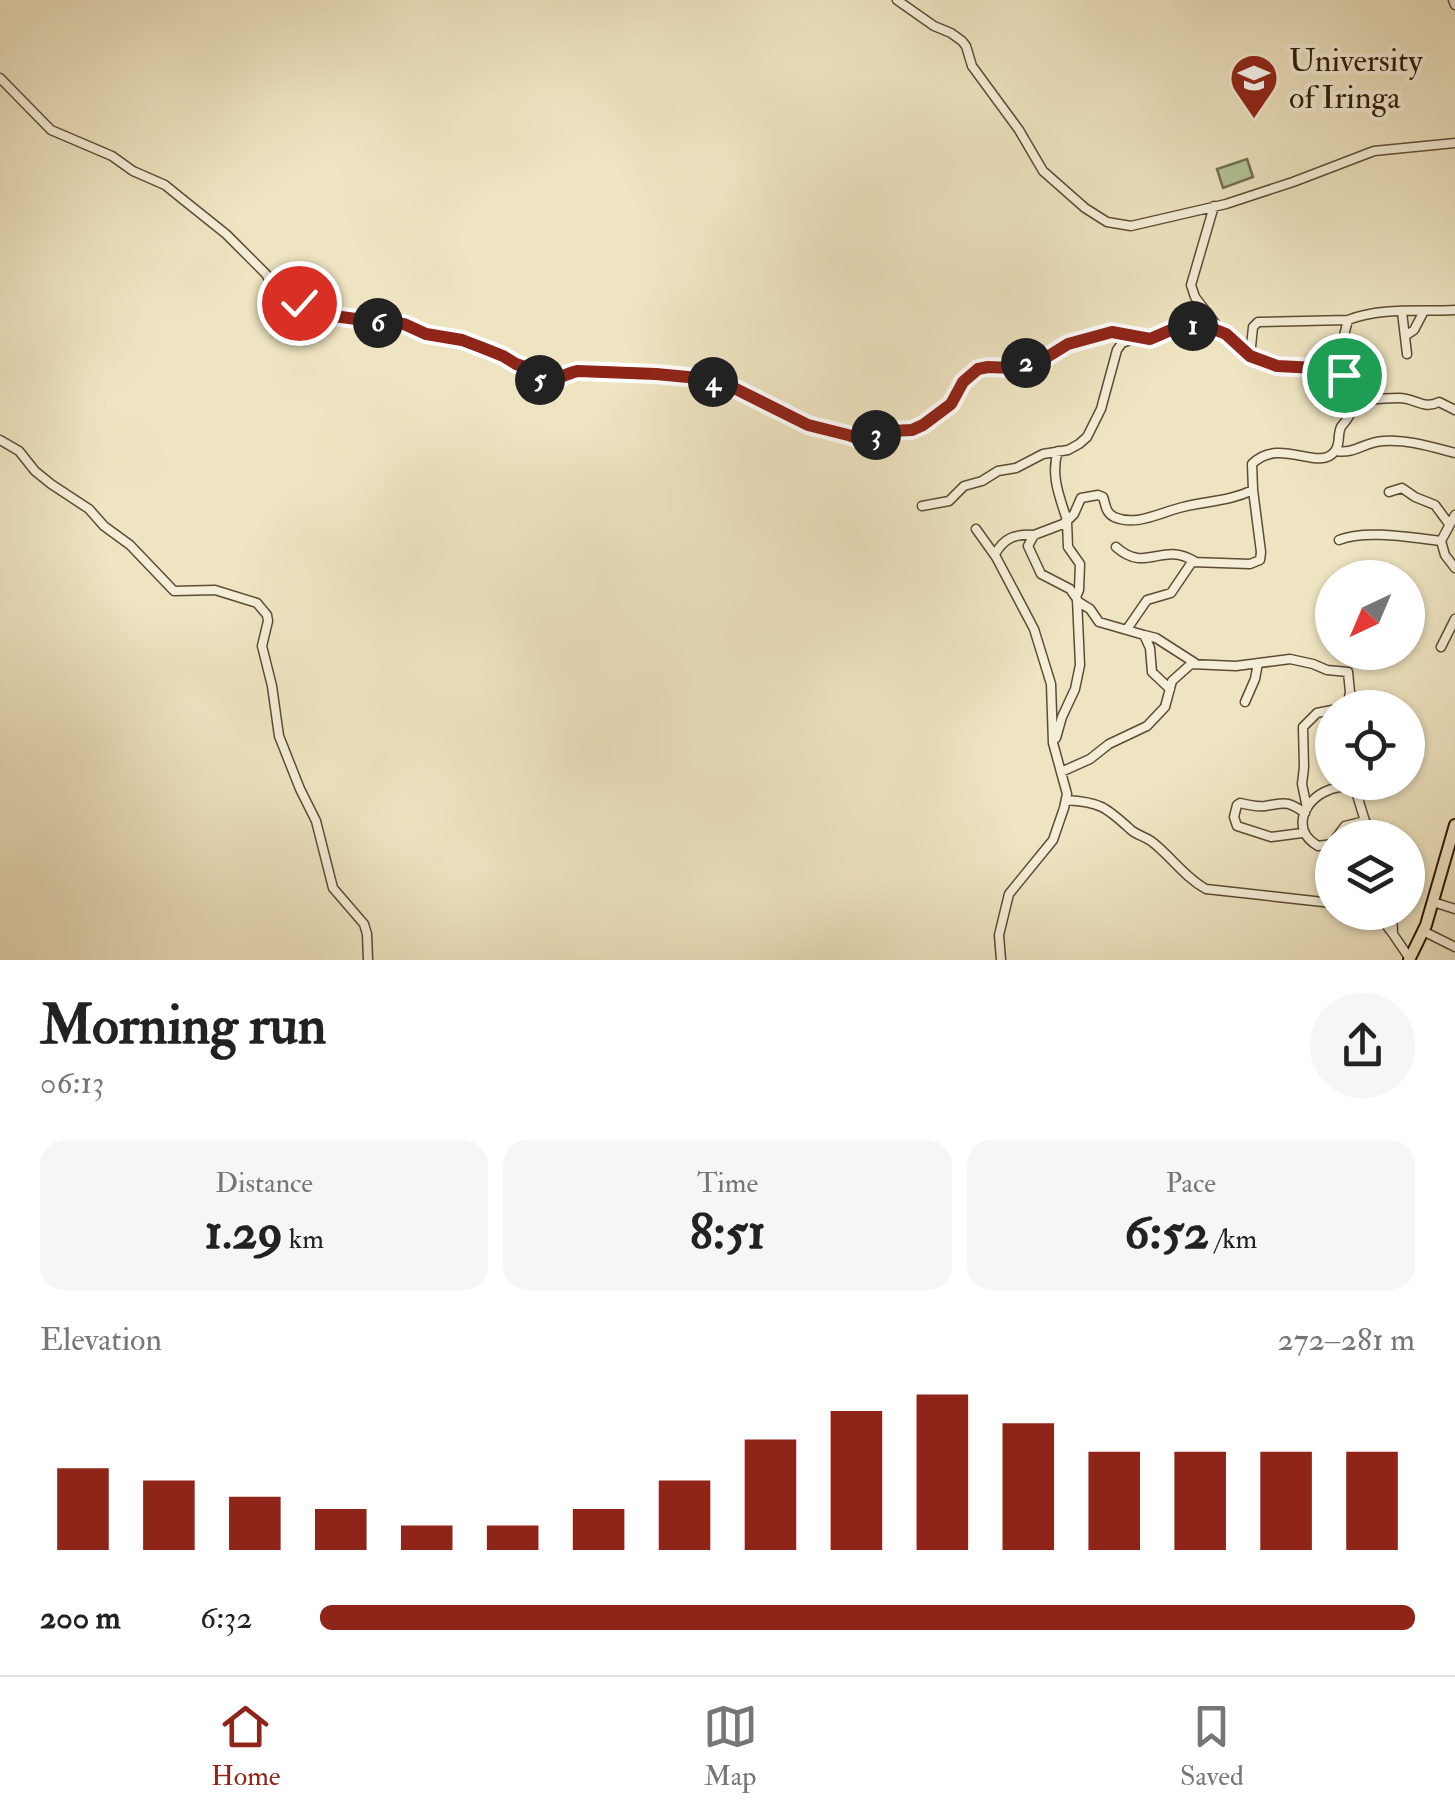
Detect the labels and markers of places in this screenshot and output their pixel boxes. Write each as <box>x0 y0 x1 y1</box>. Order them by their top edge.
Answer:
place label: University of Iringa <box>1289 41 1423 118</box>
school or university icon: University of Iringa <box>1228 52 1280 120</box>
pin <box>257 261 342 346</box>
pin: 6 <box>353 298 403 348</box>
pin: 1 <box>1168 301 1218 351</box>
pin <box>1302 333 1387 418</box>
pin: 2 <box>1001 338 1051 388</box>
pin: 5 <box>515 355 565 405</box>
pin: 4 <box>688 357 738 407</box>
pin: 3 <box>851 410 901 460</box>

